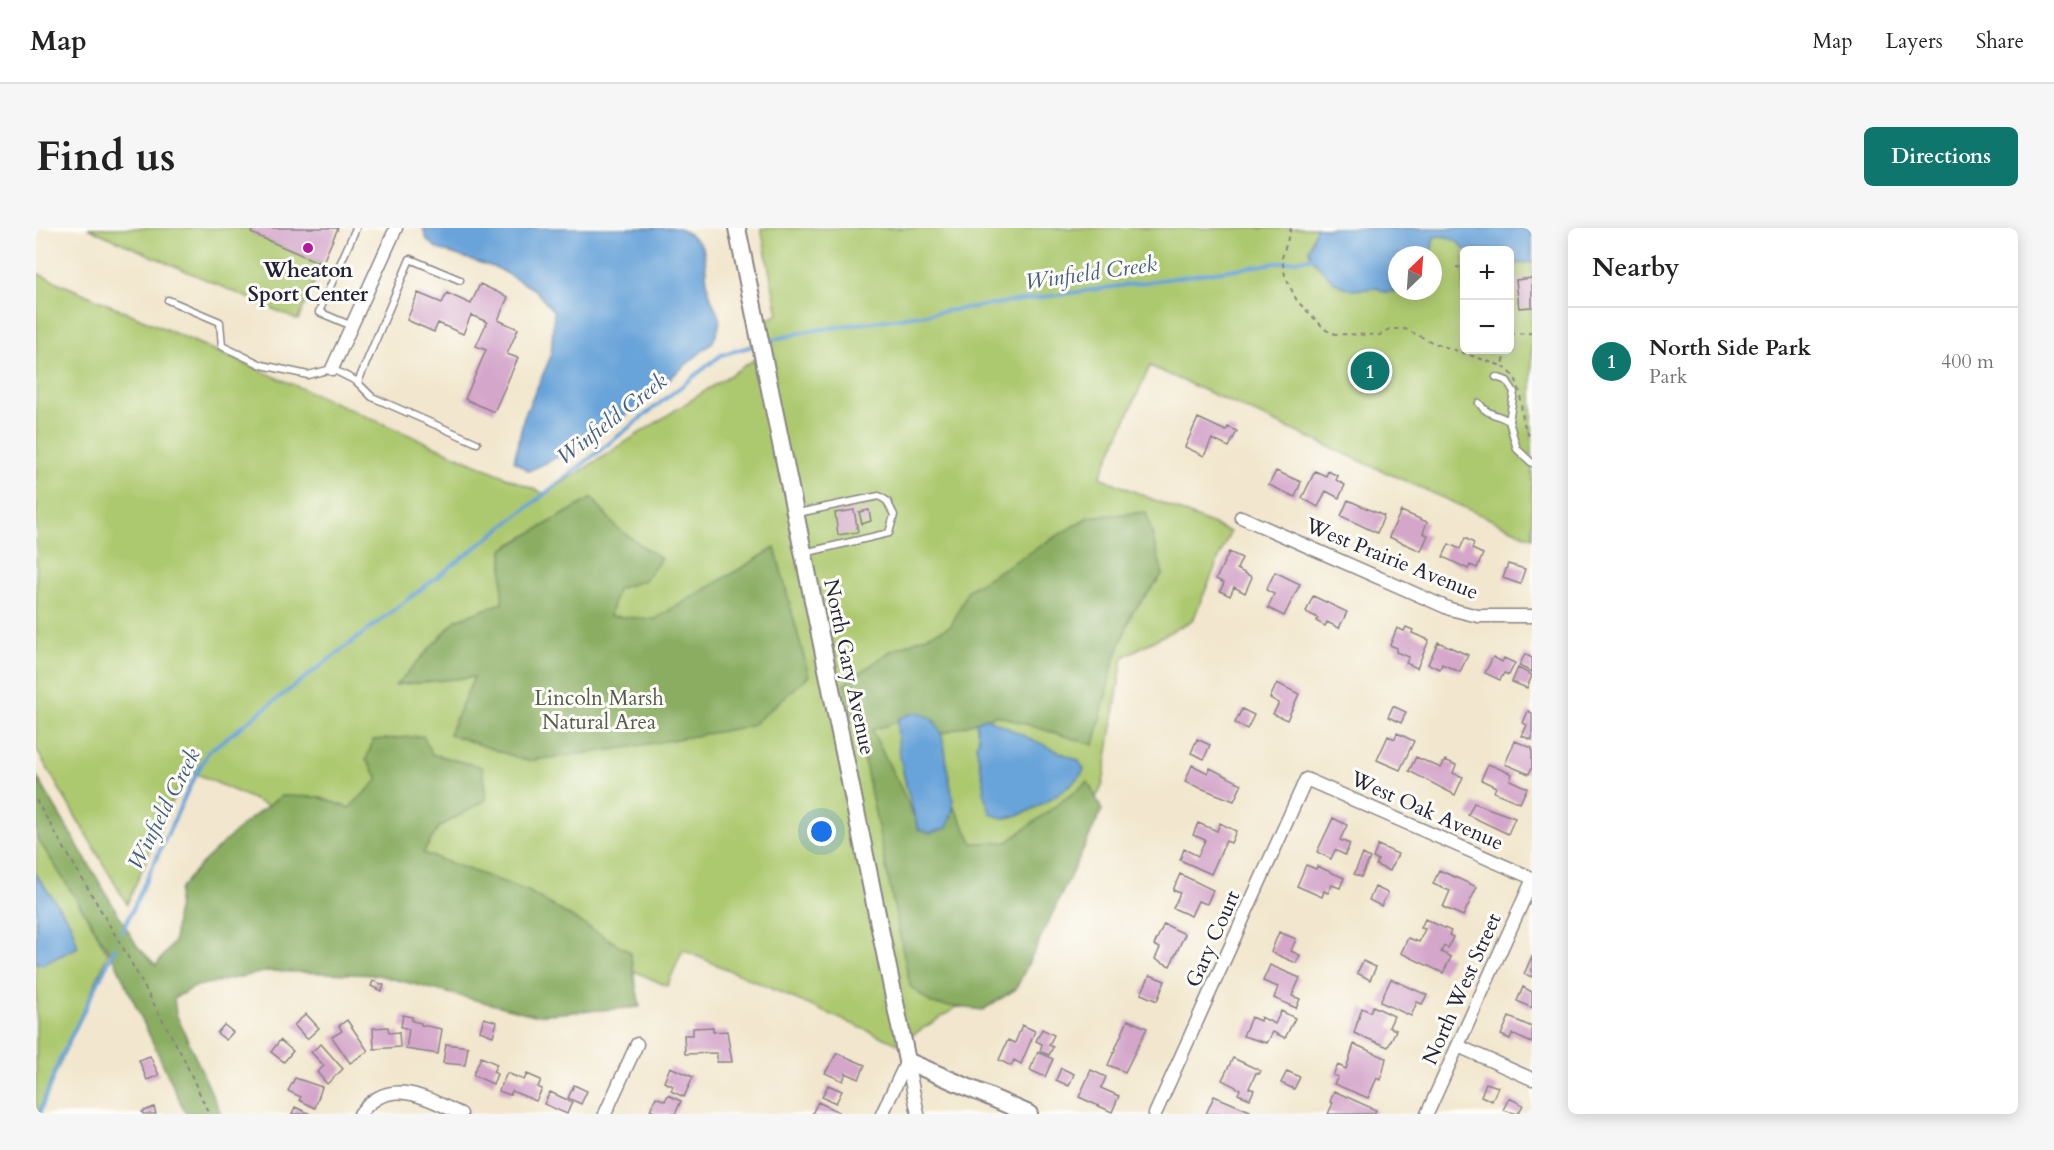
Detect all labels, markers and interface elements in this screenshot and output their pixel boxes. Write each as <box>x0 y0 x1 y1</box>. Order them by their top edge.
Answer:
text: Map <box>30 22 87 60</box>
text: Map <box>1813 27 1853 56</box>
text: Layers <box>1886 27 1943 56</box>
text: Share <box>1976 27 2024 56</box>
button: Directions <box>1864 127 2018 186</box>
text: Find us <box>36 128 176 185</box>
marker: Wheaton Sport Center <box>301 241 315 255</box>
north arrow <box>1388 246 1442 300</box>
map controls <box>1460 246 1514 354</box>
button: + <box>1460 246 1514 300</box>
water label: Winfield Creek <box>1023 249 1159 297</box>
text: Nearby <box>1592 250 1680 285</box>
place label: Wheaton Sport Center <box>248 256 369 309</box>
button: − <box>1460 300 1514 354</box>
text: North Side Park <box>1649 333 1811 363</box>
pin: 1 <box>1350 348 1390 394</box>
text: 1 <box>1606 348 1617 375</box>
text: 400 m <box>1941 348 1994 375</box>
text: Park <box>1649 363 1687 390</box>
water label: Winfield Creek <box>550 366 674 472</box>
street label: West Prairie Avenue <box>1300 511 1483 607</box>
street label: North Gary Avenue <box>816 576 882 758</box>
park label: Lincoln Marsh Natural Area <box>534 684 664 737</box>
water label: Winfield Creek <box>121 743 208 875</box>
street label: West Oak Avenue <box>1345 764 1508 858</box>
your location <box>807 817 836 846</box>
street label: Gary Court <box>1179 886 1247 992</box>
street label: North West Street <box>1416 908 1509 1069</box>

